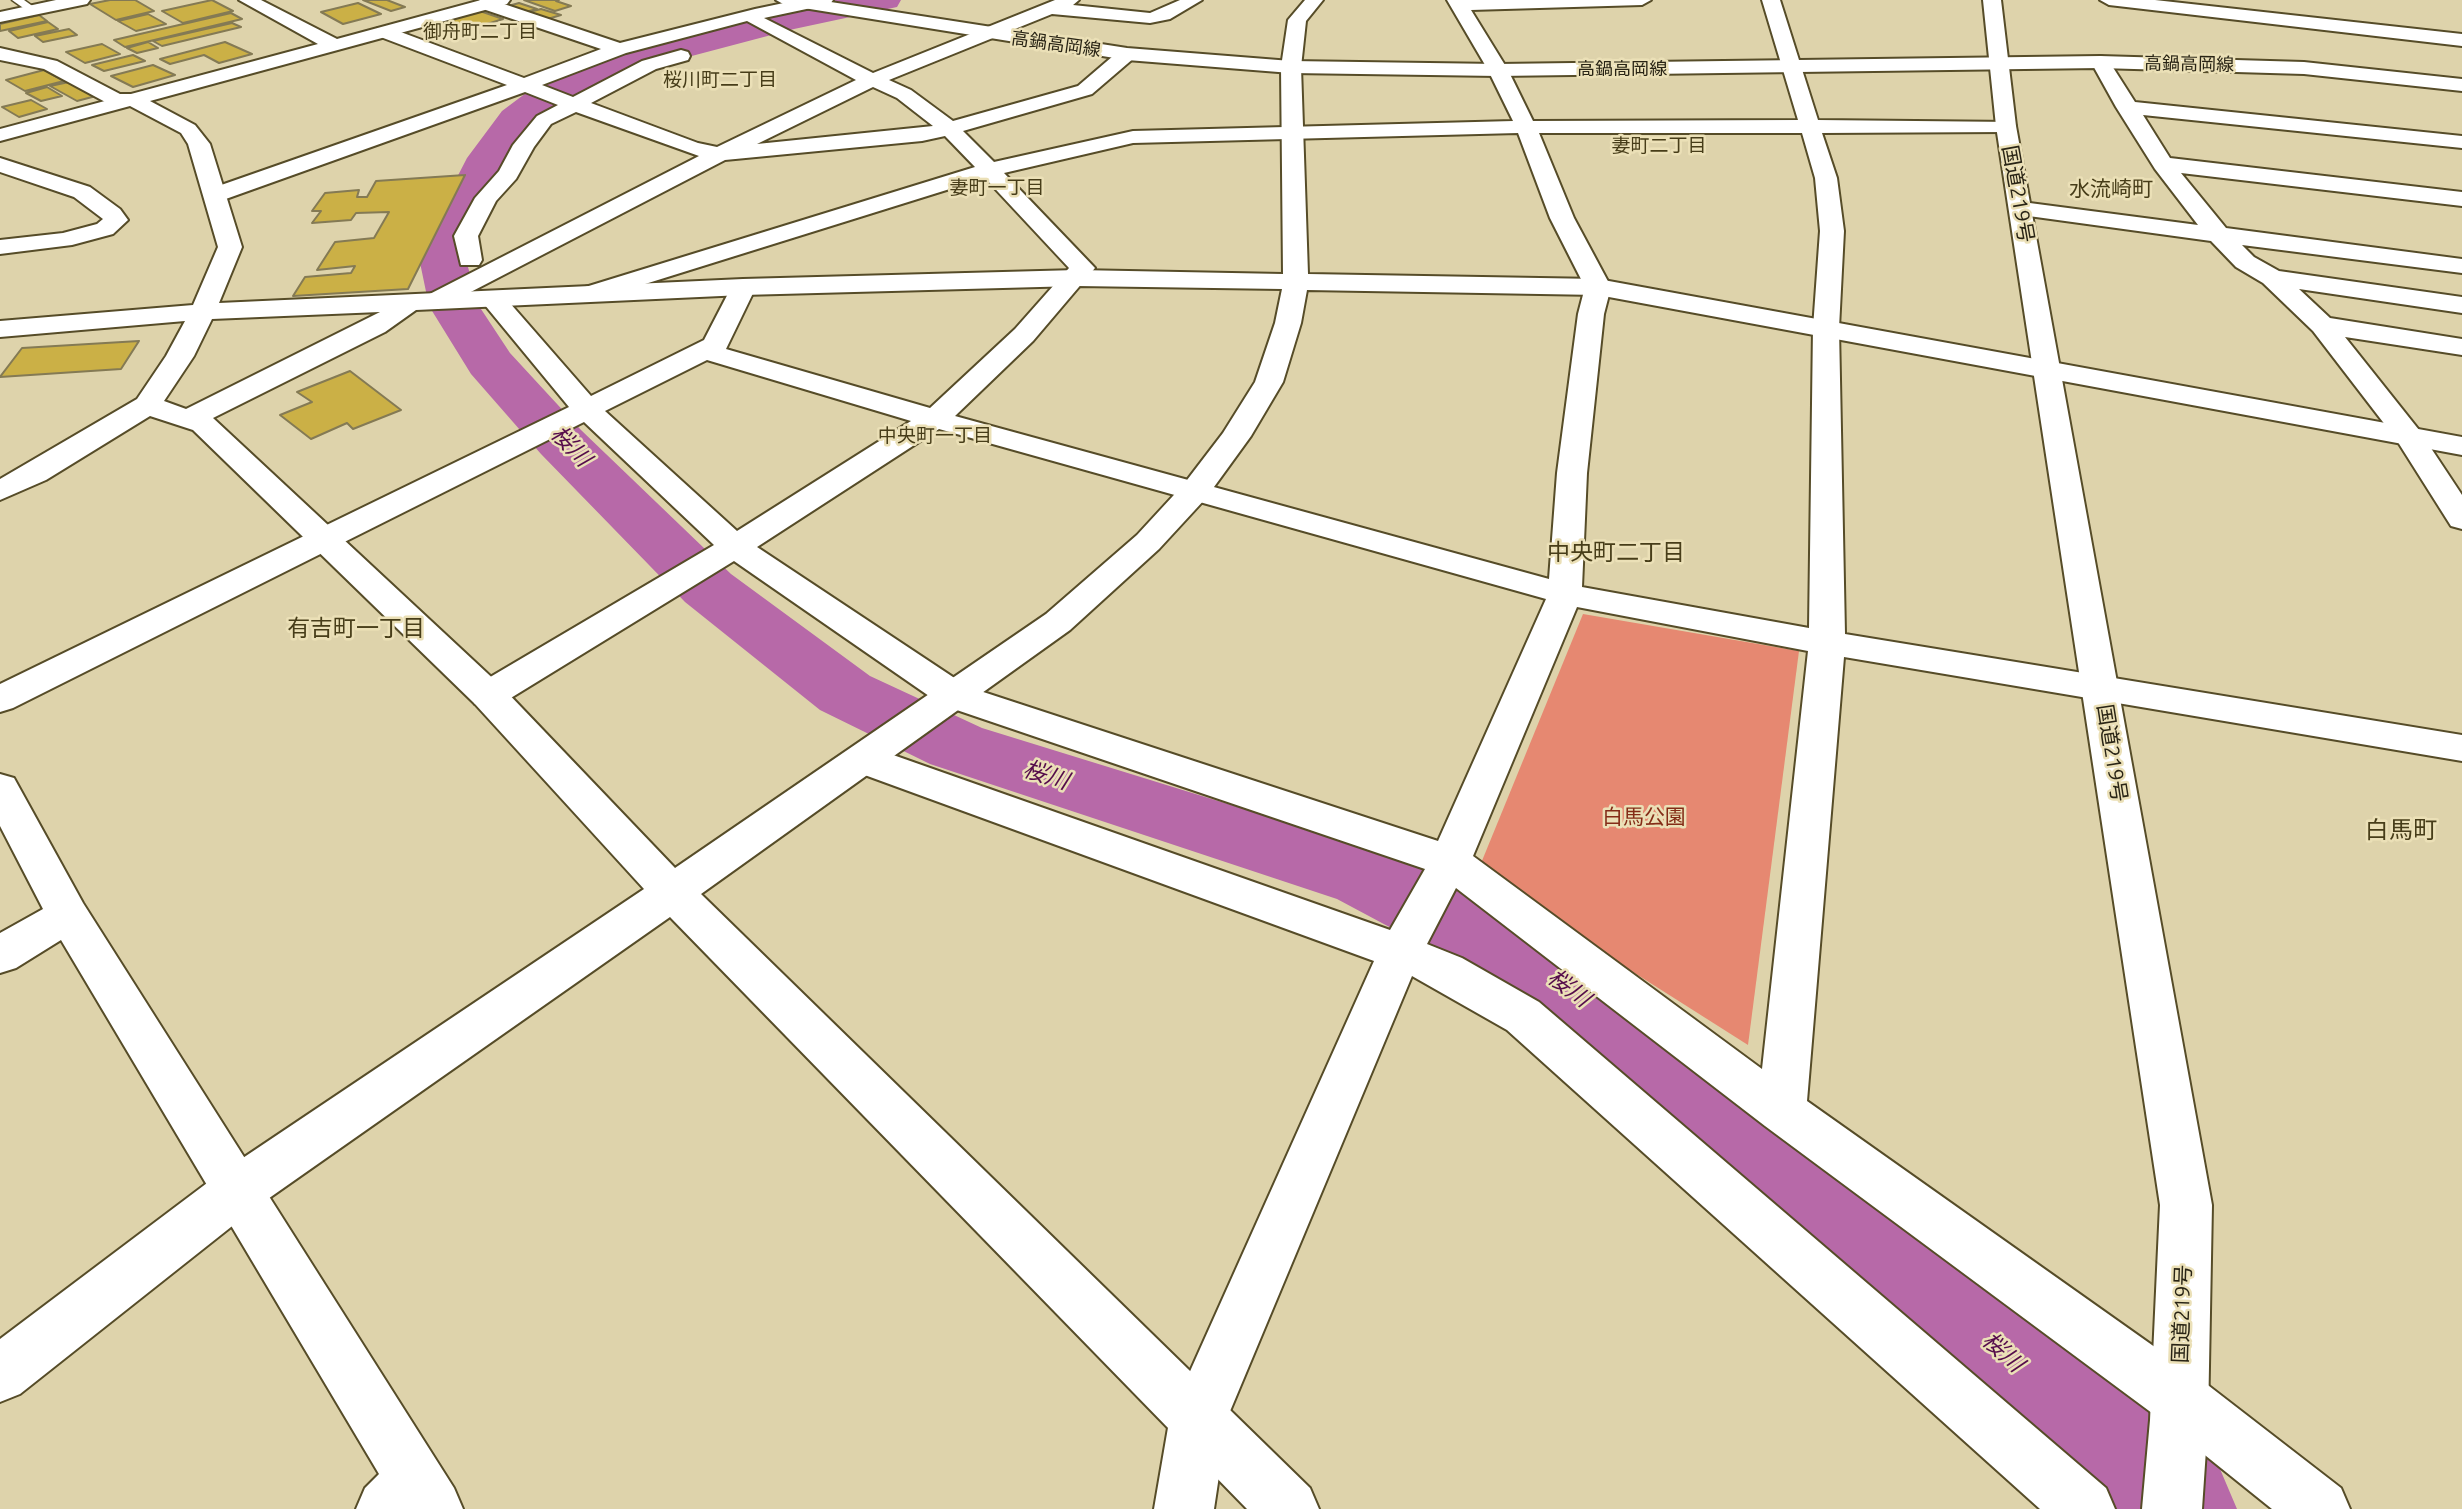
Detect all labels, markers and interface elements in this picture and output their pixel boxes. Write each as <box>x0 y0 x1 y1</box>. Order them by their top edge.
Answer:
district label: 御舟町二丁目 <box>423 21 537 43</box>
street label: 高鍋高岡線 <box>1010 27 1102 61</box>
street label: 高鍋高岡線 <box>2144 52 2234 76</box>
street label: 高鍋高岡線 <box>1577 58 1667 80</box>
district label: 桜川町二丁目 <box>663 69 777 91</box>
district label: 妻町二丁目 <box>1612 135 1706 157</box>
street label: 国道219号 <box>1997 143 2039 245</box>
district label: 水流崎町 <box>2069 176 2153 202</box>
district label: 妻町一丁目 <box>950 177 1044 199</box>
water label: 桜川 <box>545 420 597 472</box>
district label: 中央町一丁目 <box>878 425 992 447</box>
district label: 中央町二丁目 <box>1547 538 1685 566</box>
district label: 有吉町一丁目 <box>287 614 425 642</box>
street label: 国道219号 <box>2092 702 2132 804</box>
water label: 桜川 <box>1020 755 1072 795</box>
park label: 白馬公園 <box>1602 804 1686 830</box>
district label: 白馬町 <box>2365 816 2437 844</box>
water label: 桜川 <box>1542 963 1596 1013</box>
street label: 国道219号 <box>2168 1264 2196 1364</box>
water label: 桜川 <box>1977 1326 2029 1378</box>

